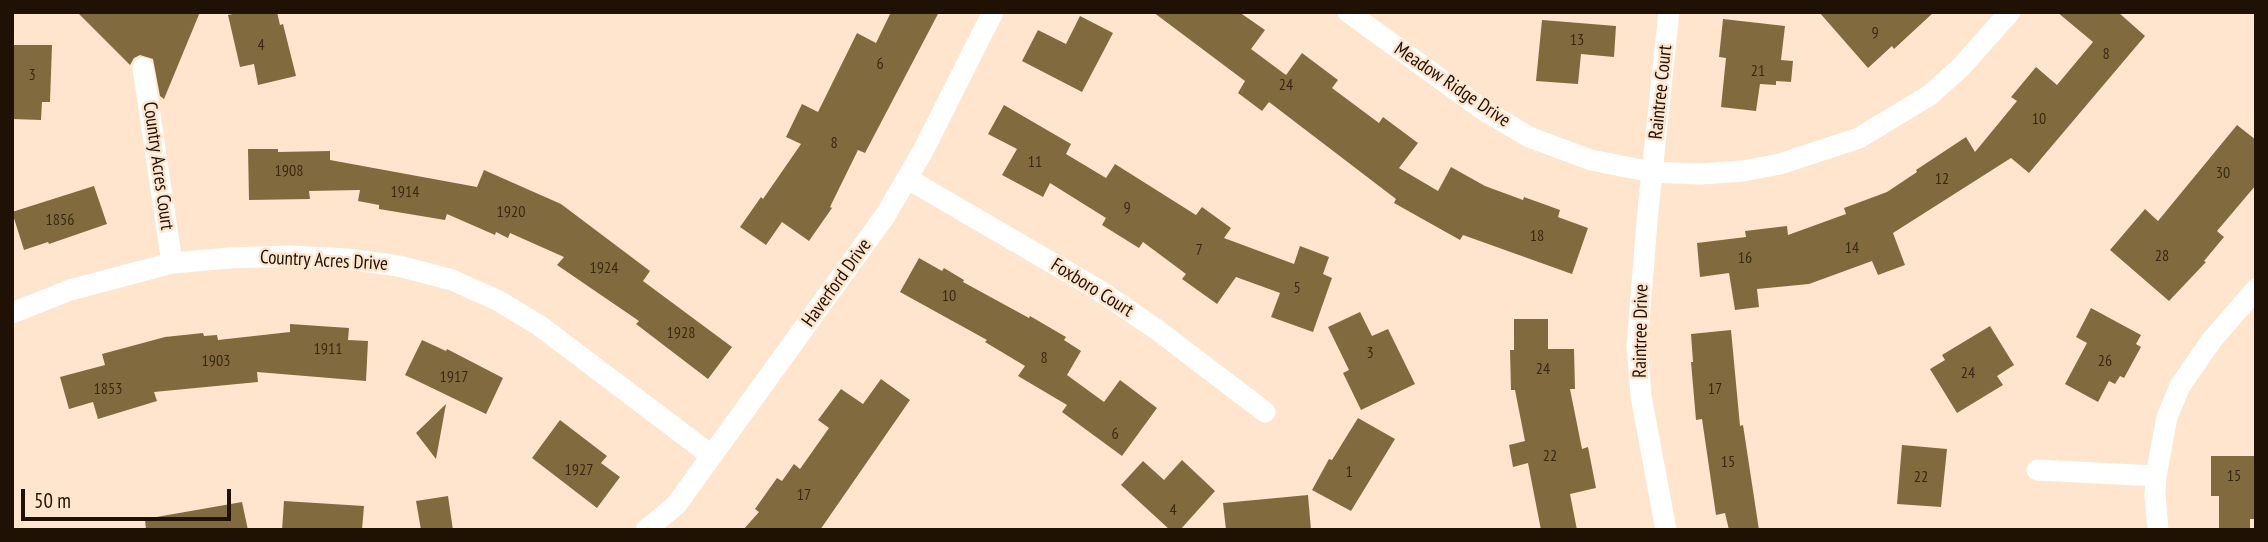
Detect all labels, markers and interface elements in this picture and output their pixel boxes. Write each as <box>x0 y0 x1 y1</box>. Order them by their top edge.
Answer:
house number: 9 <box>1871 23 1879 43</box>
house number: 13 <box>1570 30 1584 50</box>
house number: 4 <box>257 35 265 55</box>
street label: Meadow Ridge Drive <box>1390 38 1514 132</box>
street label: Raintree Court <box>1645 44 1677 140</box>
house number: 8 <box>2102 44 2110 64</box>
house number: 6 <box>876 54 884 74</box>
house number: 21 <box>1751 61 1765 81</box>
house number: 3 <box>28 65 36 85</box>
house number: 24 <box>1279 75 1293 95</box>
street label: Country Acres Court <box>138 100 178 232</box>
house number: 10 <box>2032 109 2046 129</box>
house number: 8 <box>830 133 838 153</box>
house number: 11 <box>1028 152 1042 172</box>
house number: 1908 <box>275 161 303 181</box>
house number: 30 <box>2216 163 2230 183</box>
house number: 12 <box>1935 169 1949 189</box>
house number: 1914 <box>391 182 419 202</box>
house number: 9 <box>1123 198 1131 218</box>
house number: 1920 <box>497 202 525 222</box>
house number: 1856 <box>46 210 74 230</box>
house number: 18 <box>1530 226 1544 246</box>
street label: Haverford Drive <box>797 235 877 331</box>
house number: 14 <box>1845 238 1859 258</box>
house number: 7 <box>1195 240 1203 260</box>
street label: Country Acres Drive <box>259 246 389 276</box>
house number: 28 <box>2155 246 2169 266</box>
house number: 16 <box>1738 248 1752 268</box>
street label: Foxboro Court <box>1047 254 1137 322</box>
house number: 1924 <box>590 258 618 278</box>
house number: 5 <box>1293 278 1301 298</box>
street label: Raintree Drive <box>1629 284 1653 378</box>
house number: 10 <box>942 286 956 306</box>
house number: 1928 <box>667 323 695 343</box>
house number: 1911 <box>314 339 342 359</box>
house number: 3 <box>1366 343 1374 363</box>
house number: 8 <box>1040 348 1048 368</box>
house number: 1903 <box>202 351 230 371</box>
house number: 26 <box>2098 351 2112 371</box>
house number: 24 <box>1536 359 1550 379</box>
house number: 24 <box>1961 363 1975 383</box>
house number: 1917 <box>440 367 468 387</box>
house number: 1853 <box>94 379 122 399</box>
house number: 17 <box>1708 379 1722 399</box>
house number: 6 <box>1111 424 1119 444</box>
house number: 22 <box>1543 446 1557 466</box>
house number: 15 <box>1721 452 1735 472</box>
house number: 1927 <box>565 460 593 480</box>
house number: 1 <box>1345 462 1353 482</box>
house number: 15 <box>2227 466 2241 486</box>
house number: 22 <box>1914 467 1928 487</box>
scale bar <box>24 476 234 520</box>
house number: 17 <box>797 485 811 505</box>
text: 50 m <box>34 487 71 514</box>
house number: 4 <box>1169 500 1177 520</box>

